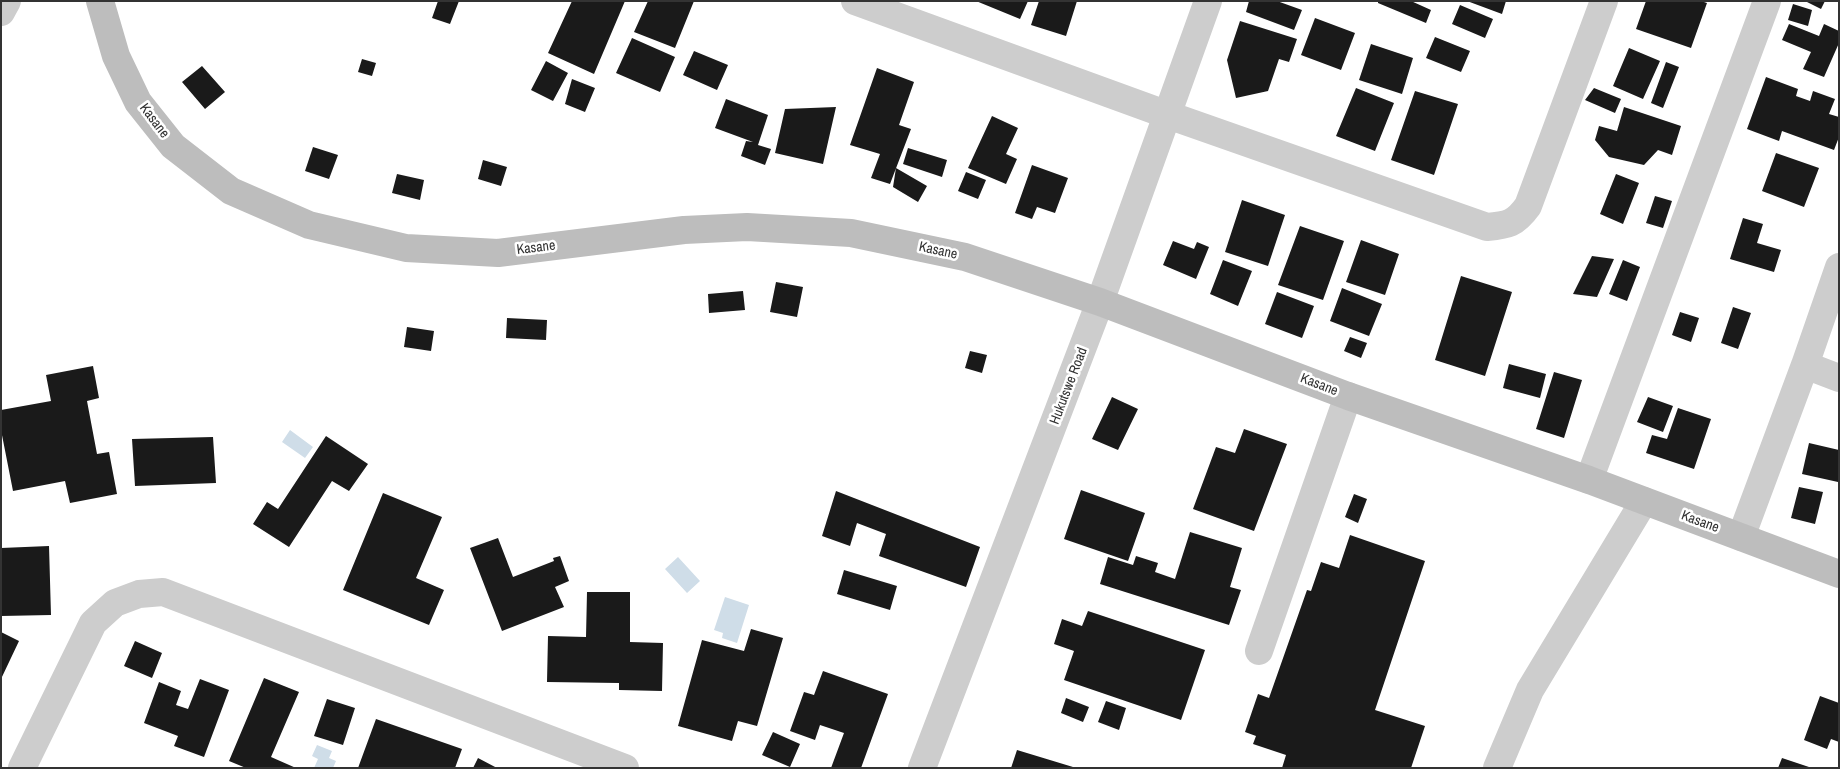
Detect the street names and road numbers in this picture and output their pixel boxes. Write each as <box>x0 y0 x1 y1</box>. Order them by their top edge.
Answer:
street label: Kasane <box>136 100 172 142</box>
street label: Kasane <box>516 237 556 259</box>
street label: Kasane <box>917 239 959 263</box>
street label: Hukutswe Road <box>1047 345 1091 427</box>
street label: Kasane <box>1298 370 1340 400</box>
street label: Kasane <box>1679 507 1721 537</box>

